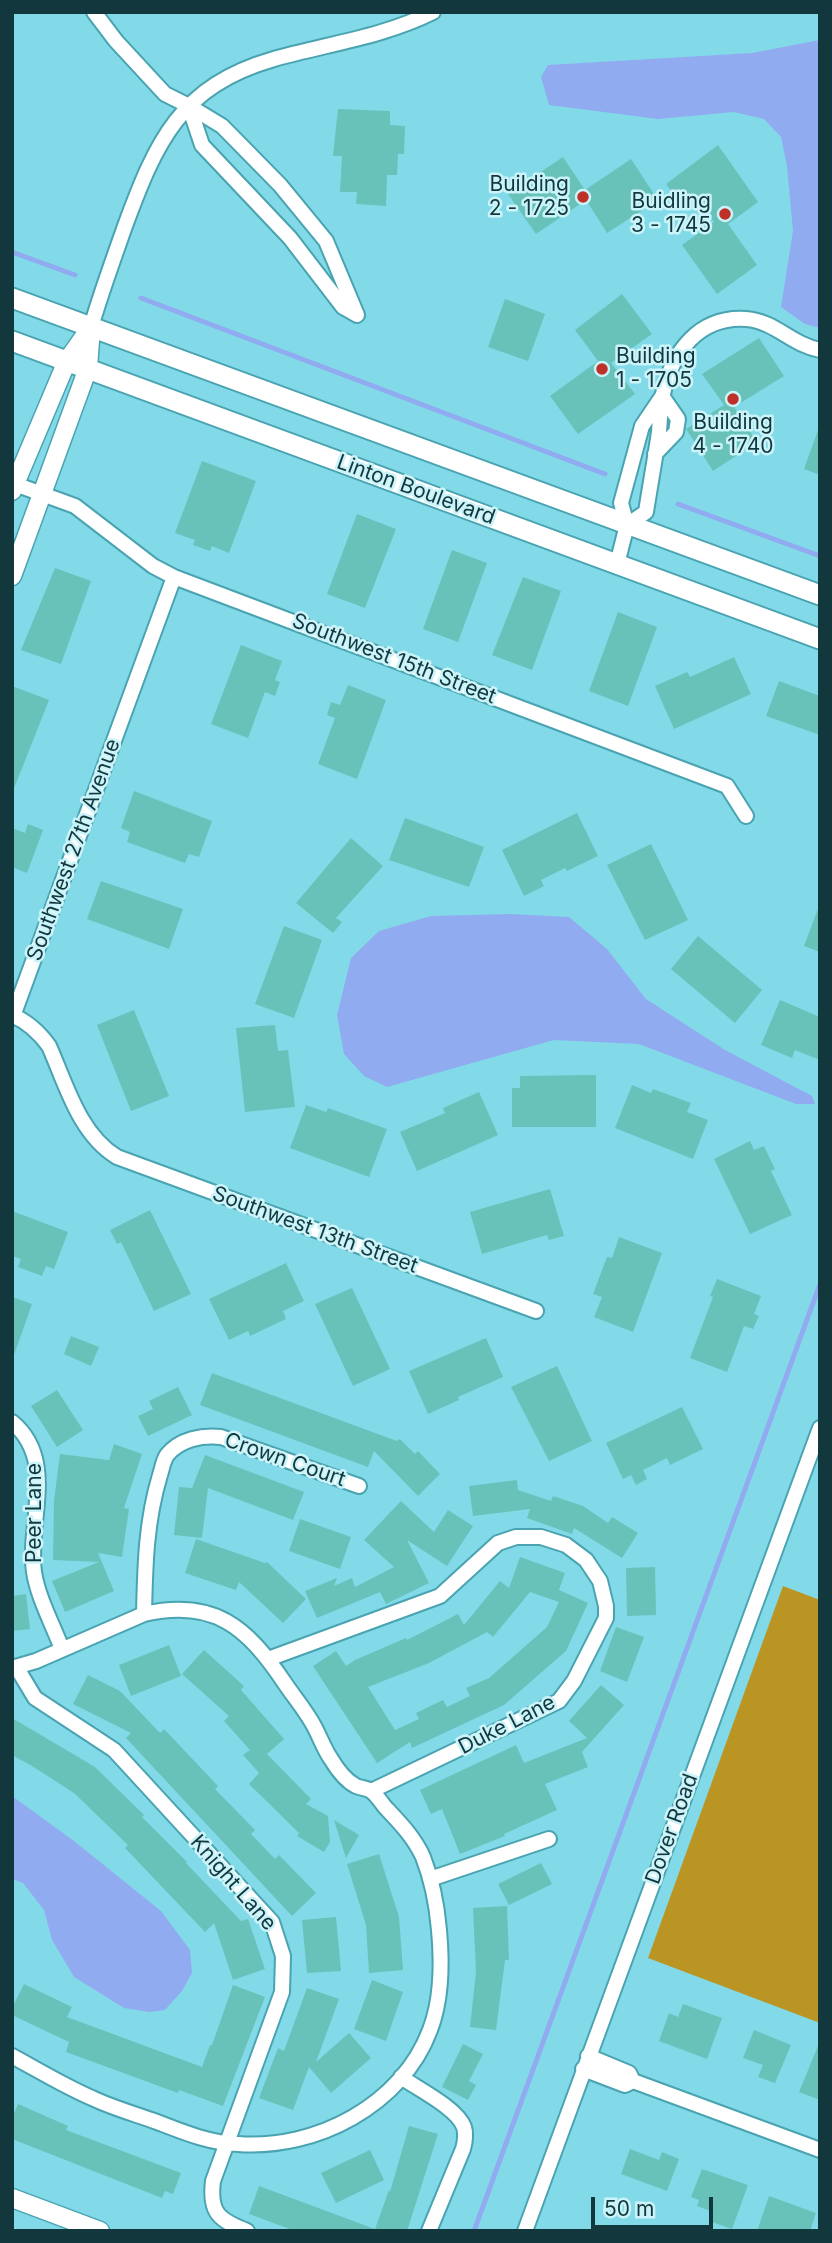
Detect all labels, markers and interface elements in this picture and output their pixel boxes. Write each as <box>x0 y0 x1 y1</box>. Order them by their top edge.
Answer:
place label: Building 2 - 1725 <box>489 172 569 222</box>
marker: Building 2 - 1725 <box>575 189 591 205</box>
place label: Buidling 3 - 1745 <box>631 189 711 239</box>
marker: Buidling 3 - 1745 <box>717 206 733 222</box>
place label: Building 1 - 1705 <box>616 344 696 394</box>
marker: Building 1 - 1705 <box>594 361 610 377</box>
marker: Building 4 - 1740 <box>725 391 741 407</box>
place label: Building 4 - 1740 <box>692 410 774 460</box>
street label: Linton Boulevard <box>333 450 499 530</box>
street label: Southwest 15th Street <box>288 608 500 710</box>
street label: Southwest 27th Avenue <box>22 736 126 964</box>
street label: Southwest 13th Street <box>209 1181 421 1279</box>
street label: Crown Court <box>221 1428 349 1492</box>
street label: Peer Lane <box>22 1463 48 1563</box>
street label: Duke Lane <box>454 1690 560 1760</box>
street label: Dover Road <box>640 1770 704 1888</box>
street label: Knight Lane <box>185 1830 281 1936</box>
scale bar <box>594 2184 716 2228</box>
text: 50 m <box>604 2196 654 2221</box>

